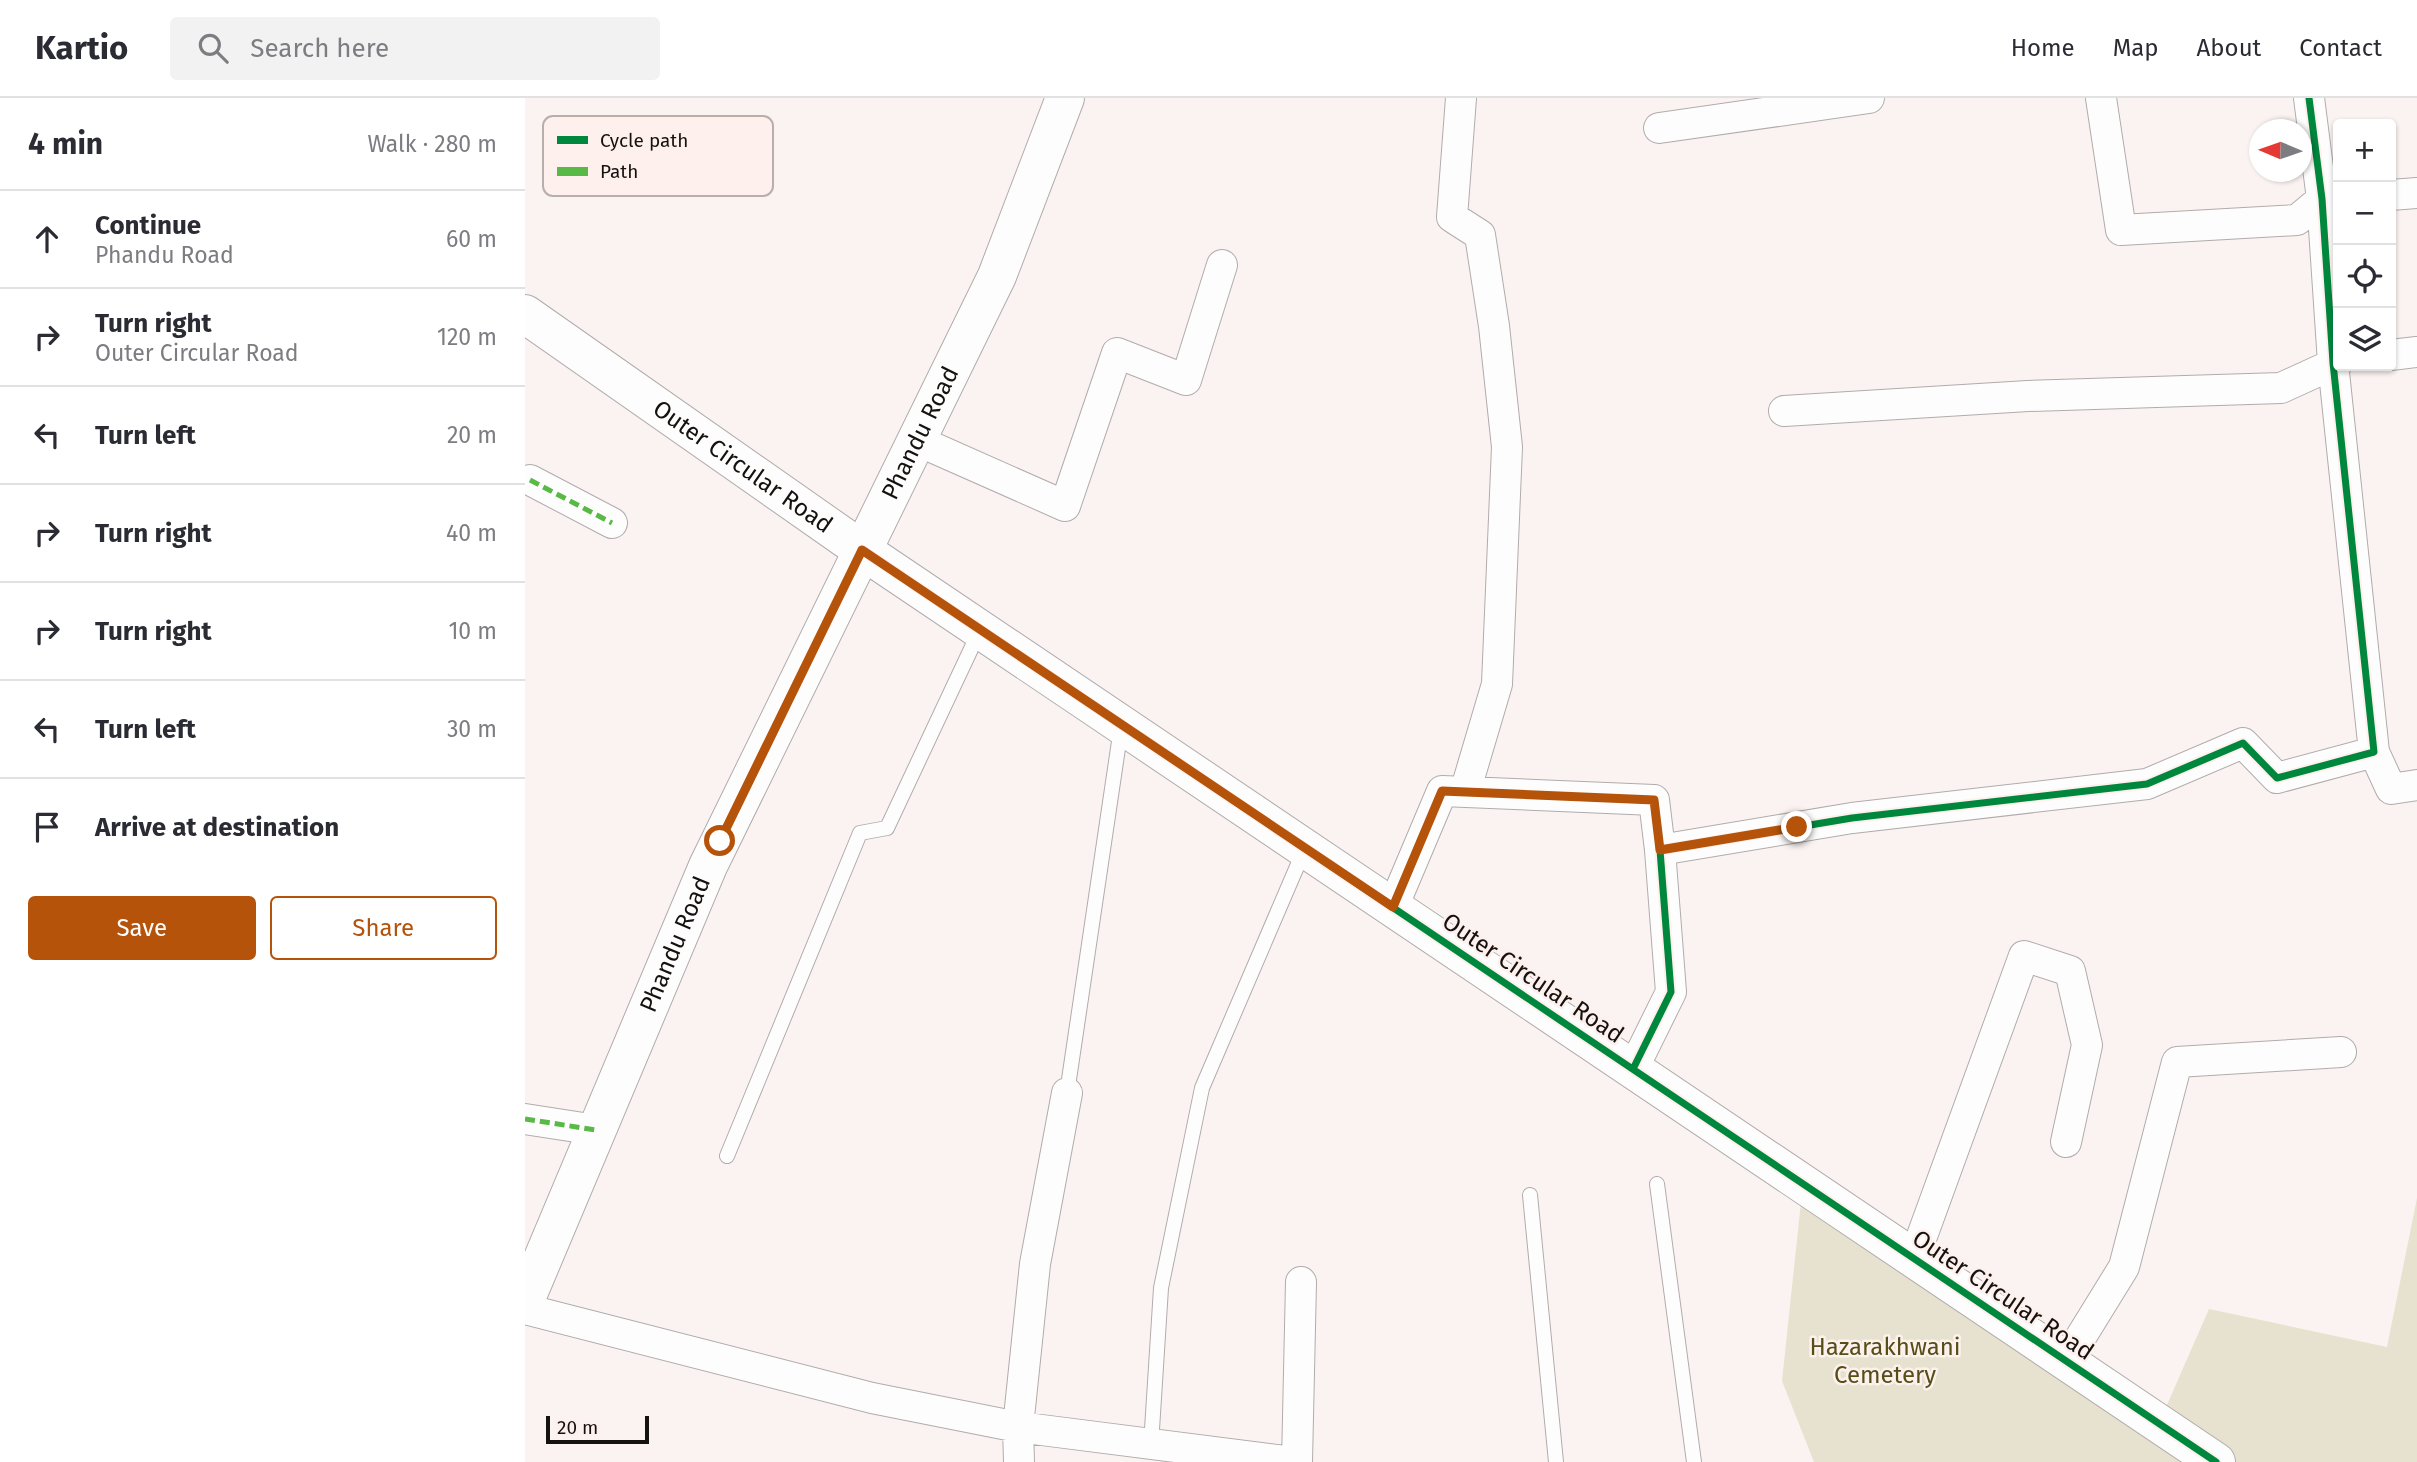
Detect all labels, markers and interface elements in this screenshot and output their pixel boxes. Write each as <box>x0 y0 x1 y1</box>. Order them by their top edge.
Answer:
search box <box>170 17 660 80</box>
text: Kartio <box>35 28 128 68</box>
icon: search <box>194 29 232 67</box>
text: Search here <box>250 33 389 64</box>
text: Home <box>2011 34 2075 62</box>
text: Map <box>2113 34 2159 62</box>
text: About <box>2197 34 2261 62</box>
text: Contact <box>2299 34 2382 62</box>
legend <box>543 116 773 196</box>
north arrow <box>2249 119 2312 182</box>
map controls <box>2333 119 2396 371</box>
button: + <box>2333 119 2396 182</box>
text: 4 min <box>28 126 103 162</box>
text: Cycle path <box>600 129 688 152</box>
text: Walk · 280 m <box>367 130 497 158</box>
text: Path <box>600 160 638 183</box>
button: − <box>2333 182 2396 245</box>
text: Continue <box>95 210 201 241</box>
icon: ahead <box>28 220 66 258</box>
text: 60 m <box>446 225 497 253</box>
text: Phandu Road <box>95 241 234 269</box>
button: locate <box>2333 245 2396 308</box>
text: Turn right <box>95 308 212 339</box>
button: layers <box>2333 308 2396 371</box>
icon: right <box>28 318 66 356</box>
text: 120 m <box>437 323 497 351</box>
text: Outer Circular Road <box>95 339 299 367</box>
street label: Phandu Road <box>876 362 964 504</box>
street label: Outer Circular Road <box>648 394 838 539</box>
icon: left <box>28 416 66 454</box>
text: Turn left <box>95 420 196 451</box>
text: 20 m <box>447 421 497 449</box>
icon: right <box>28 514 66 552</box>
text: Turn right <box>95 518 212 549</box>
text: 40 m <box>446 519 497 547</box>
icon: right <box>28 612 66 650</box>
text: Turn right <box>95 616 212 647</box>
text: 10 m <box>448 617 497 645</box>
icon: left <box>28 710 66 748</box>
text: Turn left <box>95 714 196 745</box>
text: 30 m <box>447 715 497 743</box>
icon: arrive <box>28 808 66 846</box>
route end <box>1781 811 1812 842</box>
text: Arrive at destination <box>95 812 339 843</box>
route start <box>704 825 735 856</box>
street label: Phandu Road <box>634 872 716 1016</box>
button: Save <box>28 896 256 960</box>
button: Share <box>270 896 497 960</box>
street label: Outer Circular Road <box>1437 907 1629 1049</box>
street label: Outer Circular Road <box>1907 1224 2099 1366</box>
park label: Hazarakhwani Cemetery <box>1809 1333 1961 1389</box>
scale bar <box>546 1413 649 1445</box>
text: 20 m <box>557 1416 598 1439</box>

